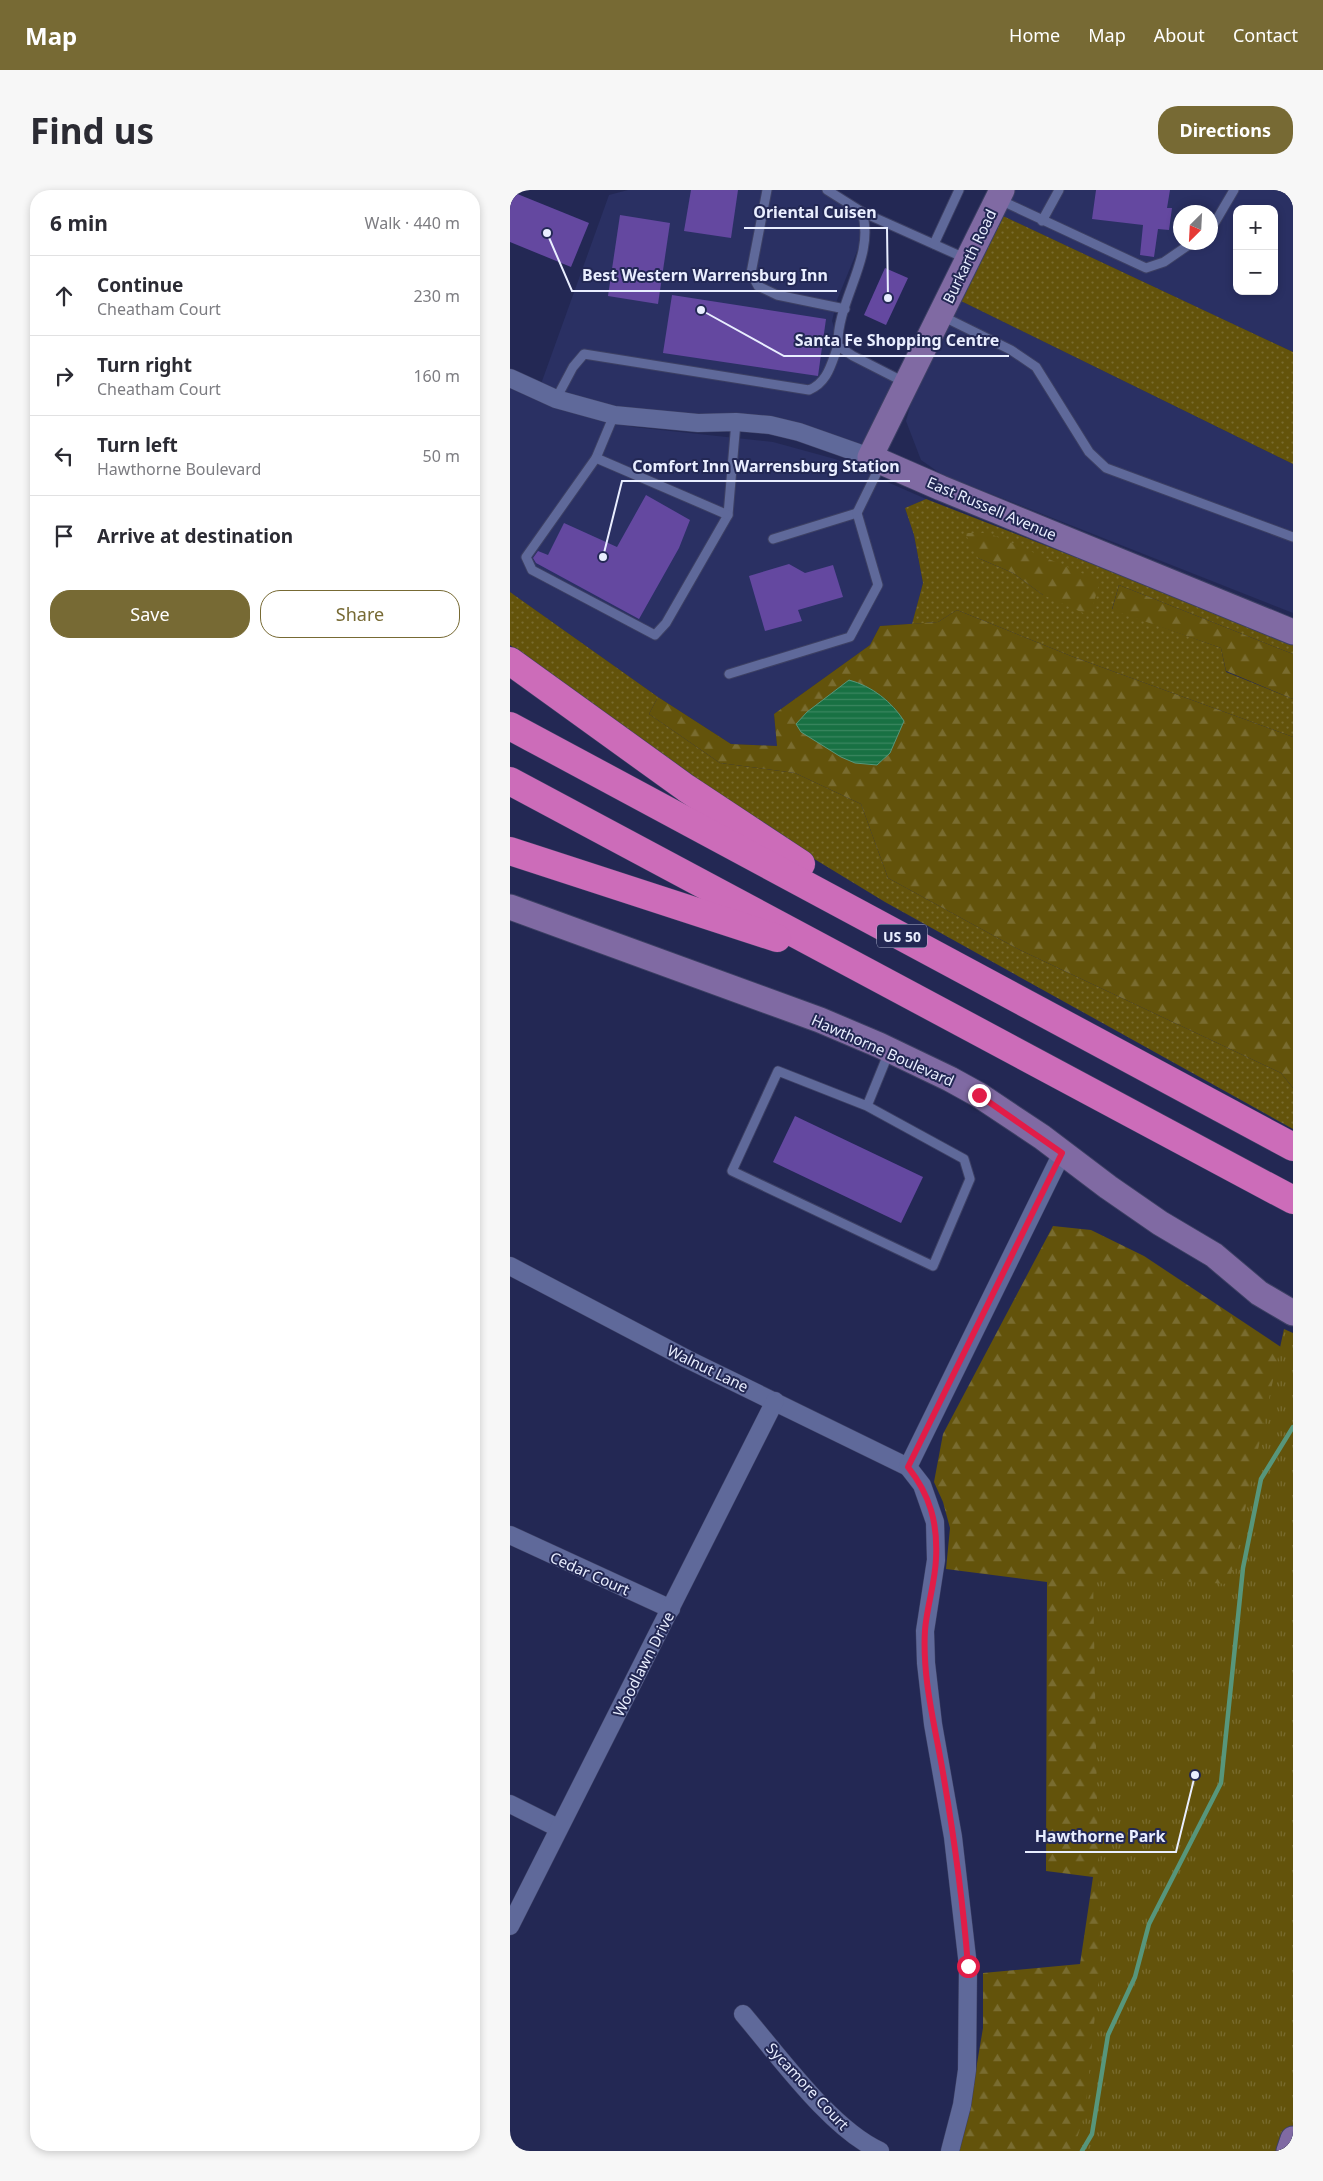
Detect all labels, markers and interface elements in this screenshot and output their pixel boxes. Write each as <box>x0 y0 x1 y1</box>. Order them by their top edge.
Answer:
text: Map <box>25 19 77 52</box>
text: Home <box>1009 23 1060 47</box>
text: Map <box>1088 23 1126 47</box>
text: About <box>1154 23 1205 47</box>
text: Contact <box>1233 23 1298 47</box>
button: Directions <box>1158 106 1293 154</box>
text: Find us <box>30 107 154 154</box>
callout: Oriental Cuisen <box>744 197 887 228</box>
text: Oriental Cuisen <box>753 201 877 223</box>
north arrow <box>1173 205 1218 250</box>
map controls <box>1233 205 1278 295</box>
button: + <box>1233 205 1278 250</box>
street label: Burkarth Road <box>938 206 1000 306</box>
text: 6 min <box>50 209 108 237</box>
text: Walk · 440 m <box>365 212 460 234</box>
button: − <box>1233 250 1278 295</box>
callout: Best Western Warrensburg Inn <box>572 260 837 291</box>
text: Best Western Warrensburg Inn <box>582 264 828 286</box>
text: Continue <box>97 272 183 298</box>
icon: ahead <box>50 282 78 310</box>
text: 230 m <box>413 285 460 307</box>
text: Cheatham Court <box>97 298 221 320</box>
callout: Santa Fe Shopping Centre <box>784 325 1009 356</box>
text: Santa Fe Shopping Centre <box>795 329 999 351</box>
text: Turn right <box>97 352 192 378</box>
icon: right <box>50 362 78 390</box>
text: 160 m <box>413 365 460 387</box>
text: Cheatham Court <box>97 378 221 400</box>
text: Turn left <box>97 432 178 458</box>
icon: left <box>50 442 78 470</box>
text: 50 m <box>423 445 460 467</box>
callout: Comfort Inn Warrensburg Station <box>622 450 910 481</box>
text: Comfort Inn Warrensburg Station <box>632 455 900 477</box>
text: Hawthorne Boulevard <box>97 458 261 480</box>
street label: East Russell Avenue <box>924 472 1060 544</box>
icon: arrive <box>50 522 78 550</box>
text: Arrive at destination <box>97 523 293 549</box>
button: Save <box>50 590 250 638</box>
button: Share <box>260 590 460 638</box>
road number: US 50 <box>877 924 927 948</box>
street label: Hawthorne Boulevard <box>809 1010 957 1090</box>
route end <box>968 1084 991 1107</box>
street label: Walnut Lane <box>664 1340 752 1396</box>
street label: Cedar Court <box>547 1547 633 1600</box>
street label: Woodlawn Drive <box>608 1608 678 1720</box>
callout: Hawthorne Park <box>1025 1821 1176 1852</box>
text: Hawthorne Park <box>1035 1825 1165 1847</box>
route start <box>957 1955 980 1978</box>
street label: Sycamore Court <box>762 2038 854 2134</box>

